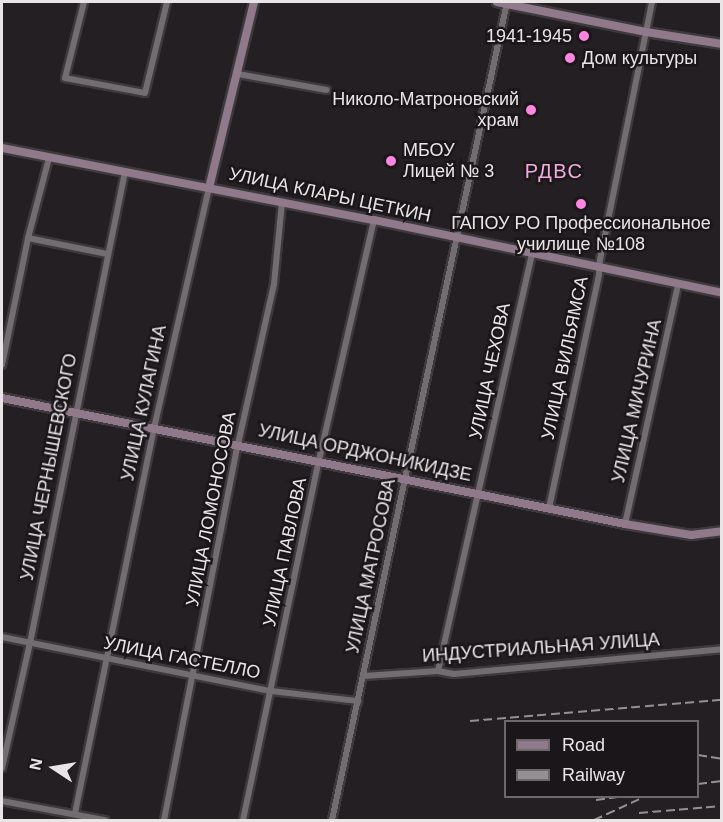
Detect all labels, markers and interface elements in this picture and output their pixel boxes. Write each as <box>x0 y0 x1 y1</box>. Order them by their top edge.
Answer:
place label: 1941-1945 <box>486 25 572 47</box>
marker: 1941-1945 <box>577 29 591 43</box>
place label: Дом культуры <box>582 47 697 69</box>
marker: Дом культуры <box>563 51 577 65</box>
place label: Николо-Матроновский храм <box>332 89 519 132</box>
marker: Николо-Матроновский храм <box>524 103 538 117</box>
place label: МБОУ Лицей № 3 <box>403 140 494 182</box>
marker: МБОУ Лицей № 3 <box>384 154 398 168</box>
district label: РДВС <box>525 159 583 183</box>
street label: УЛИЦА КЛАРЫ ЦЕТКИН <box>227 163 433 227</box>
marker: ГАПОУ РО Профессиональное училище №108 <box>574 197 588 211</box>
place label: ГАПОУ РО Профессиональное училище №108 <box>451 213 711 256</box>
street label: УЛИЦА ВИЛЬЯМСА <box>537 274 593 442</box>
street label: УЛИЦА ЧЕХОВА <box>465 301 515 441</box>
street label: УЛИЦА МИЧУРИНА <box>608 317 666 485</box>
street label: УЛИЦА КУЛАГИНА <box>117 323 171 483</box>
street label: УЛИЦА ЧЕРНЫШЕВСКОГО <box>16 352 82 582</box>
street label: УЛИЦА ЛОМОНОСОВА <box>182 410 240 608</box>
street label: УЛИЦА ОРДЖОНИКИДЗЕ <box>256 420 474 486</box>
street label: УЛИЦА ПАВЛОВА <box>259 475 311 629</box>
street label: УЛИЦА МАТРОСОВА <box>342 477 400 655</box>
street label: ИНДУСТРИАЛЬНАЯ УЛИЦА <box>422 629 660 667</box>
street label: УЛИЦА ГАСТЕЛЛО <box>102 632 262 684</box>
legend <box>504 720 699 798</box>
text: Road <box>562 735 605 755</box>
north arrow <box>24 738 84 798</box>
text: N <box>26 757 45 772</box>
text: Railway <box>562 765 625 785</box>

